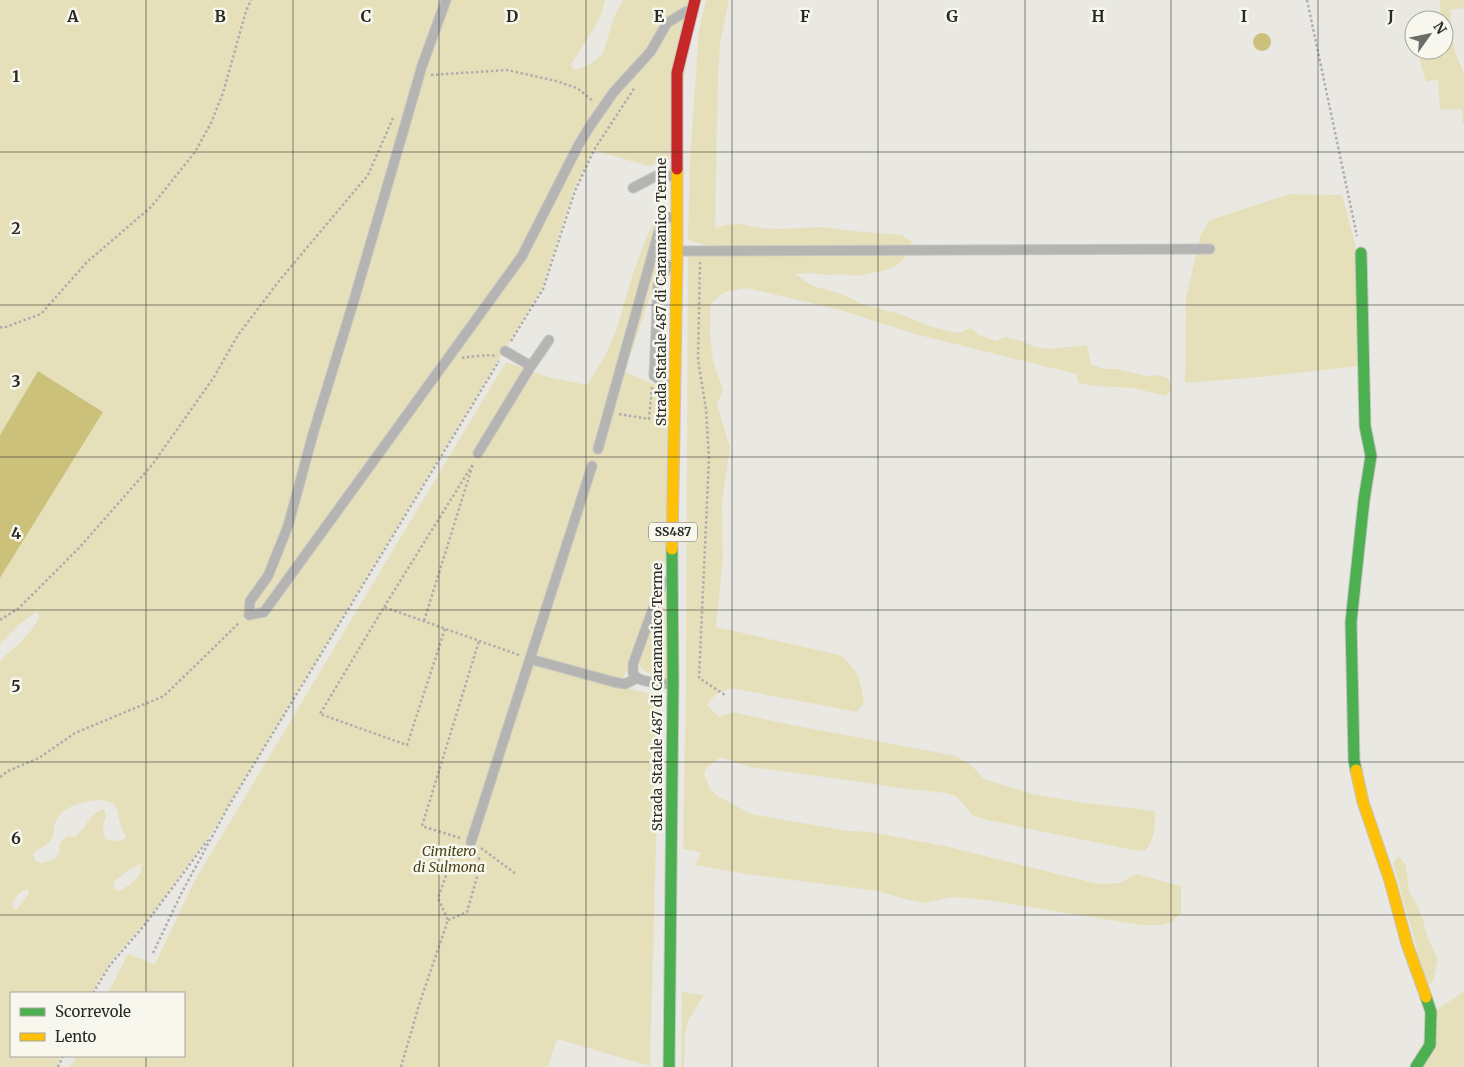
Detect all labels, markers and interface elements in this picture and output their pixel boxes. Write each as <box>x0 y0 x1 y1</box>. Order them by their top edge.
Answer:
text: A <box>66 6 79 26</box>
text: B <box>214 6 226 26</box>
text: C <box>361 6 371 26</box>
text: D <box>506 6 518 26</box>
text: E <box>654 6 665 26</box>
text: F <box>800 6 810 26</box>
text: G <box>946 6 958 26</box>
text: H <box>1091 6 1105 26</box>
text: I <box>1241 6 1247 26</box>
text: J <box>1387 6 1394 26</box>
north arrow <box>1404 10 1454 60</box>
text: N <box>1429 18 1450 37</box>
text: 1 <box>12 66 20 86</box>
street label: Strada Statale 487 di Caramanico Terme <box>652 158 670 426</box>
text: 2 <box>11 218 21 238</box>
text: 3 <box>11 371 21 391</box>
road number: SS487 <box>649 522 697 542</box>
text: 4 <box>11 523 21 543</box>
street label: Strada Statale 487 di Caramanico Terme <box>648 563 666 831</box>
text: 5 <box>11 676 21 696</box>
text: 6 <box>11 828 21 848</box>
park label: Cimitero di Sulmona <box>413 842 485 876</box>
legend <box>10 992 185 1057</box>
text: Scorrevole <box>55 1002 131 1021</box>
text: Lento <box>55 1027 97 1046</box>

